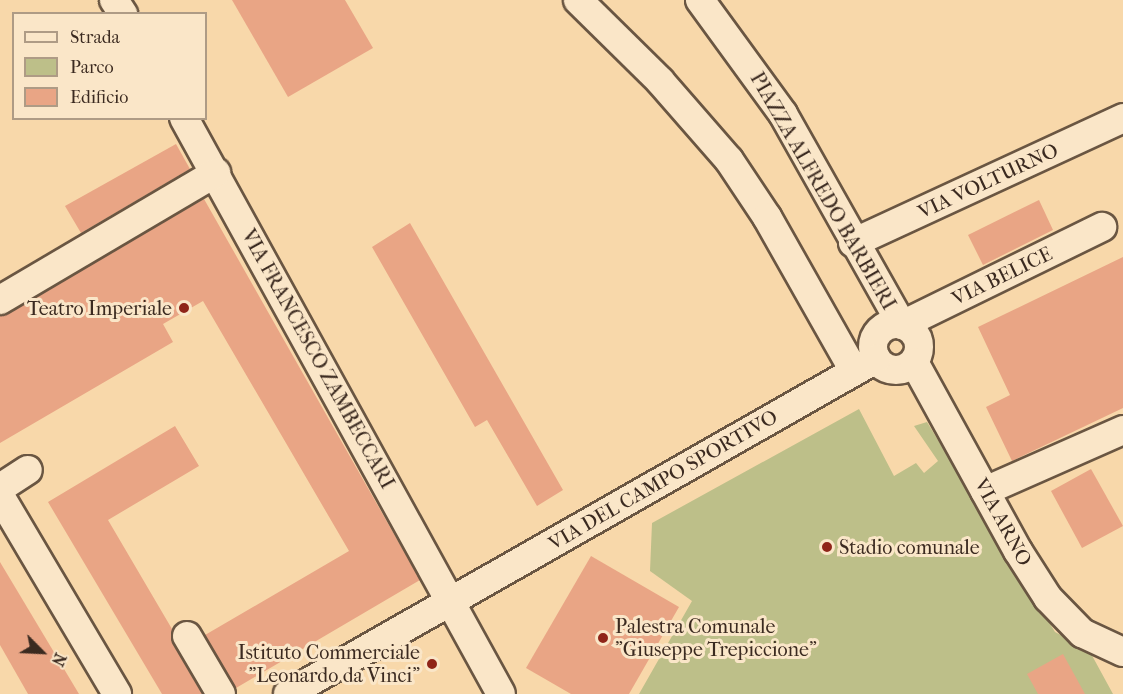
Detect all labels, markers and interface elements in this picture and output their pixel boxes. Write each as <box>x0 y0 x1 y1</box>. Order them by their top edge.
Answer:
legend <box>12 12 207 120</box>
text: Strada <box>70 27 120 48</box>
text: Parco <box>70 57 114 78</box>
street label: PIAZZA ALFREDO BARBIERI <box>745 68 901 314</box>
text: Edificio <box>70 87 128 108</box>
street label: VIA VOLTURNO <box>914 138 1062 224</box>
street label: VIA FRANCESCO ZAMBECCARI <box>236 225 400 493</box>
street label: VIA BELICE <box>948 241 1056 311</box>
place label: Teatro Imperiale <box>27 296 172 320</box>
marker: Teatro Imperiale <box>177 301 191 315</box>
street label: VIA DEL CAMPO SPORTIVO <box>544 405 782 555</box>
street label: VIA ARNO <box>969 474 1037 570</box>
place label: Stadio comunale <box>839 535 980 559</box>
marker: Stadio comunale <box>820 540 834 554</box>
place label: Palestra Comunale "Giuseppe Trepiccione" <box>615 614 817 661</box>
north arrow <box>12 622 72 682</box>
marker: Palestra Comunale "Giuseppe Trepiccione" <box>596 631 610 645</box>
place label: Istituto Commerciale "Leonardo da Vinci" <box>238 640 420 687</box>
text: N <box>48 650 70 669</box>
marker: Istituto Commerciale "Leonardo da Vinci" <box>425 657 439 671</box>

